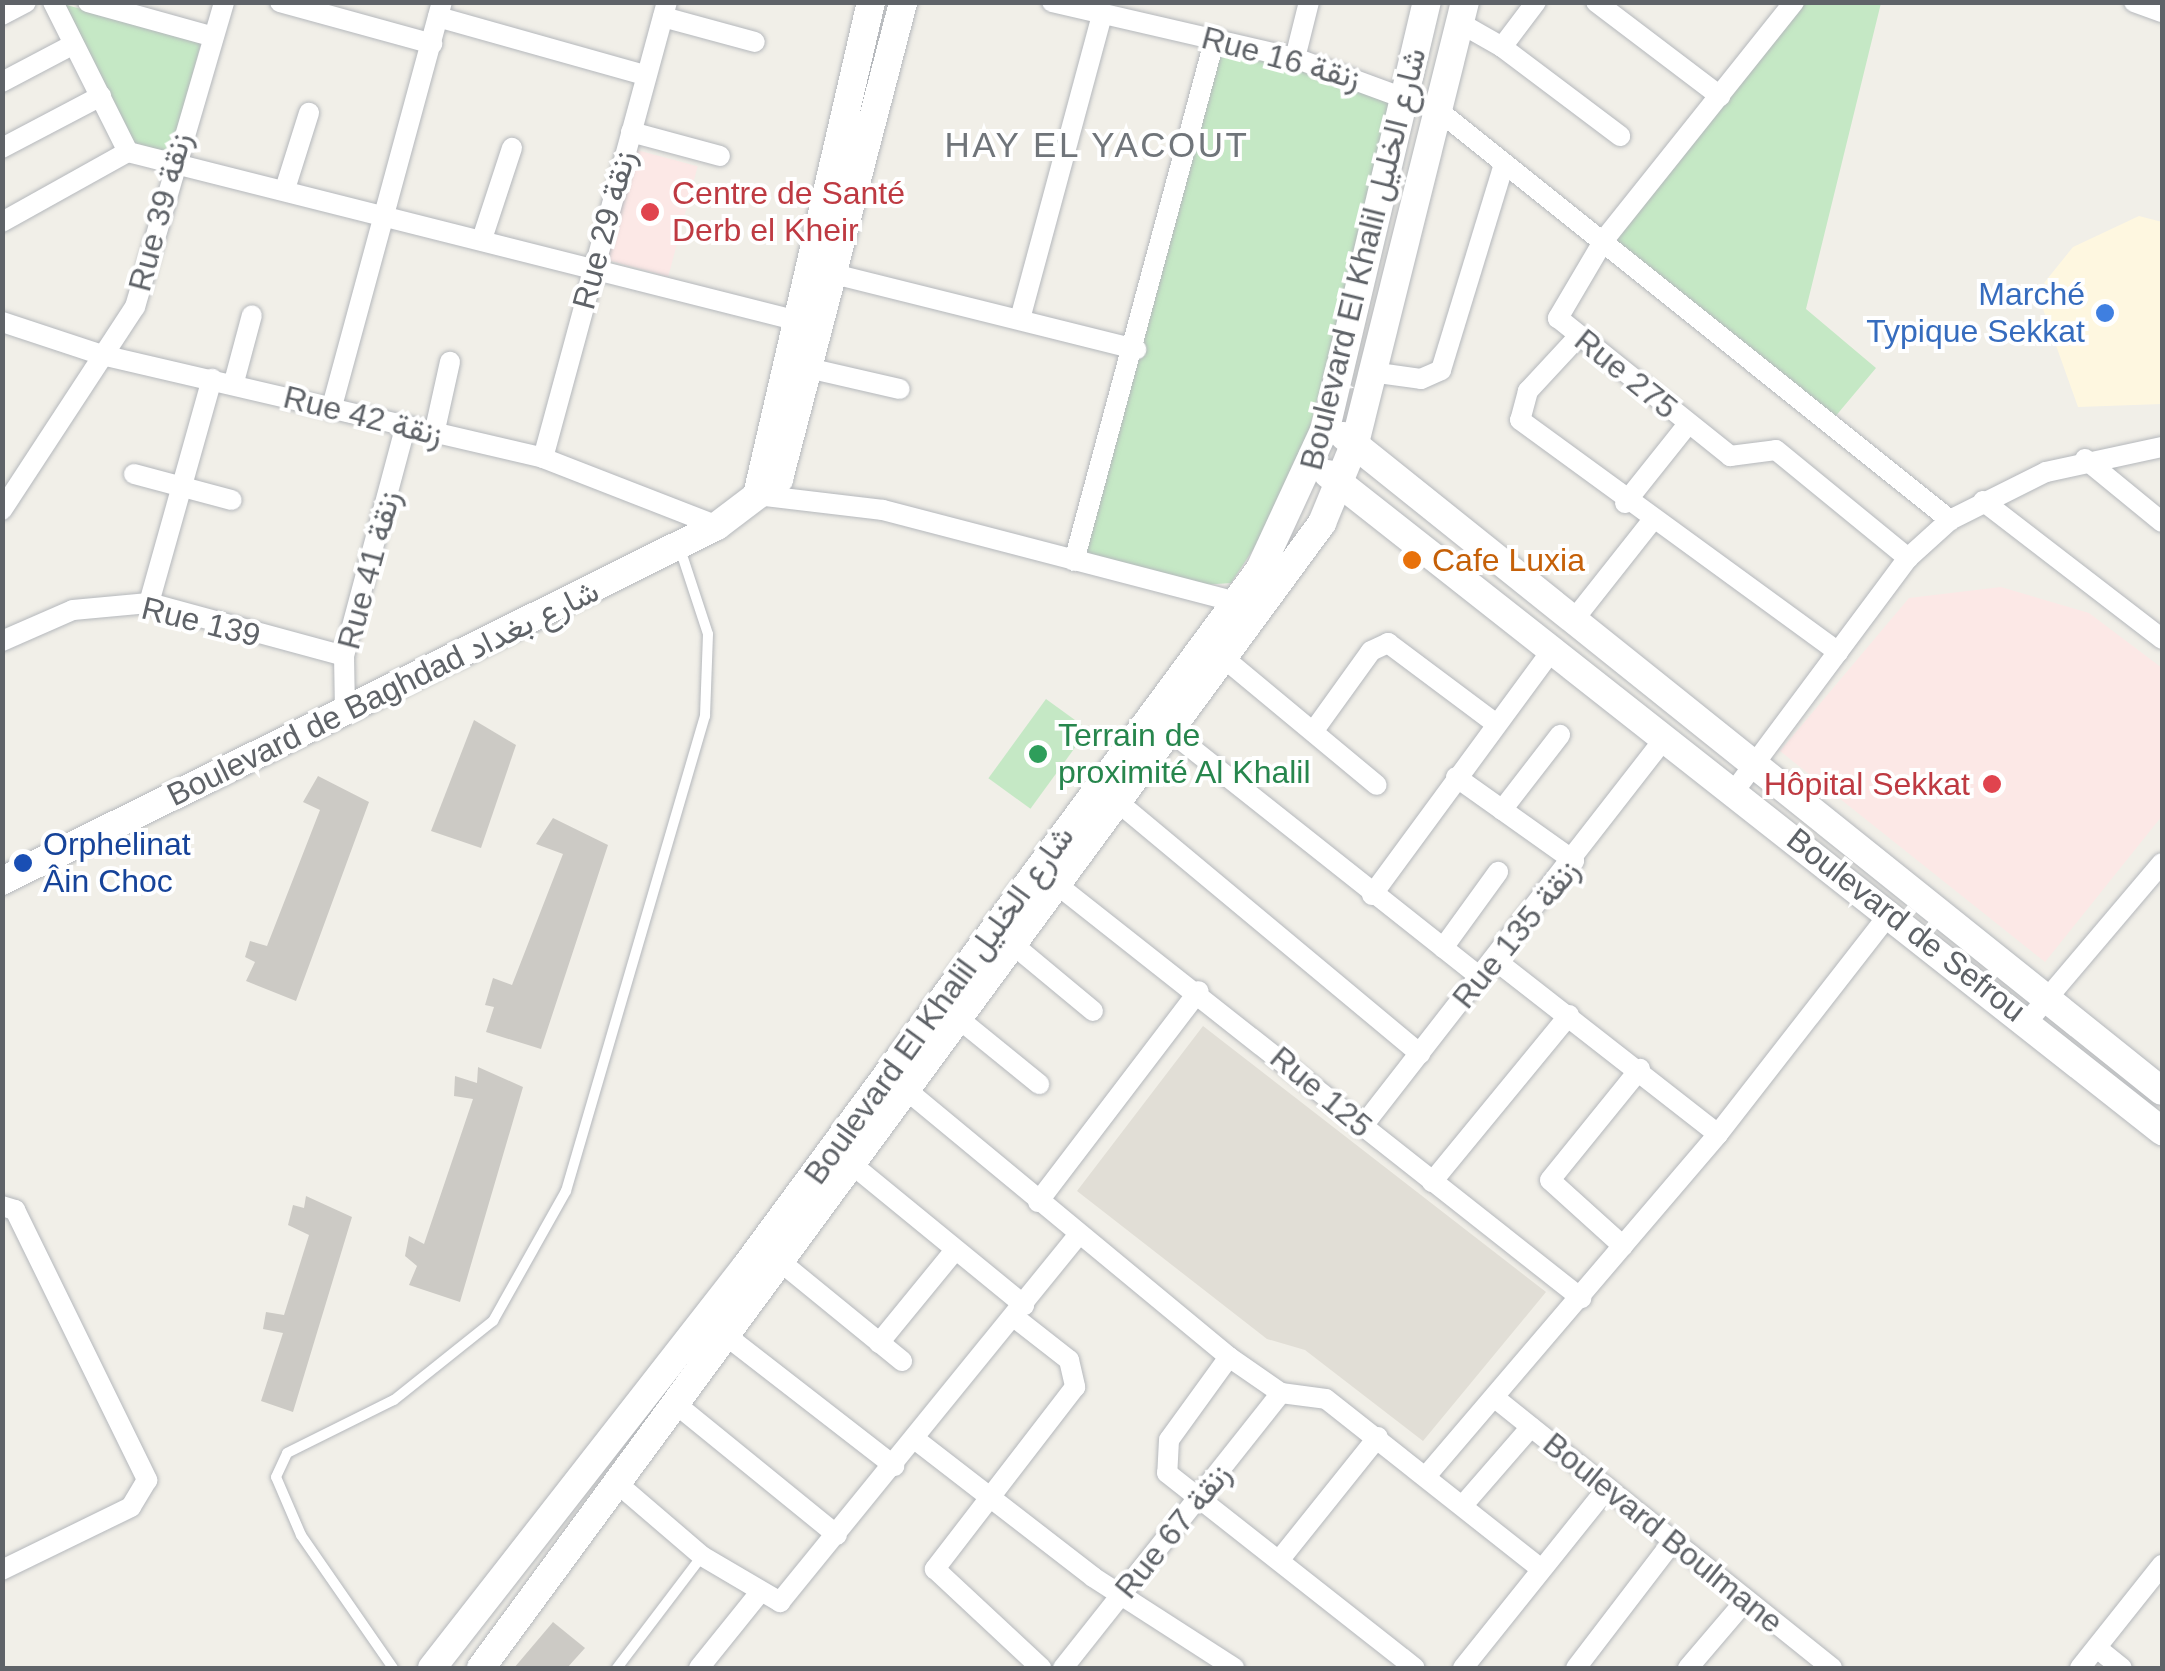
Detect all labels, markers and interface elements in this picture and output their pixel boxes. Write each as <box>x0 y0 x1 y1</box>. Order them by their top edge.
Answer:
street label: Rue 16 زنقة <box>1198 18 1364 98</box>
street label: Boulevard El Khalil شارع الخليل <box>1292 44 1434 474</box>
district label: HAY EL YACOUT <box>943 124 1251 166</box>
street label: Rue 39 زنقة <box>120 129 200 295</box>
street label: Rue 29 زنقة <box>564 147 644 313</box>
place label: Centre de Santé Derb el Kheir <box>672 175 905 250</box>
marker: Centre de Santé Derb el Kheir <box>637 199 663 225</box>
place label: Marché Typique Sekkat <box>1866 276 2085 351</box>
marker: Marché Typique Sekkat <box>2094 302 2116 324</box>
street label: Rue 275 <box>1567 321 1685 427</box>
street label: Rue 42 زنقة <box>280 378 446 454</box>
street label: Rue 41 زنقة <box>329 487 409 653</box>
place label: Cafe Luxia <box>1432 541 1585 579</box>
marker: Cafe Luxia <box>1401 549 1423 571</box>
street label: Boulevard de Baghdad شارع بغداد <box>161 572 605 814</box>
street label: Rue 139 <box>138 589 264 655</box>
place label: Terrain de proximité Al Khalil <box>1058 717 1312 792</box>
marker: Terrain de proximité Al Khalil <box>1027 743 1049 765</box>
place label: Hôpital Sekkat <box>1764 765 1970 803</box>
marker: Hôpital Sekkat <box>1979 771 2005 797</box>
street label: Boulevard El Khalil شارع الخليل <box>796 818 1082 1192</box>
street label: Boulevard de Sefrou <box>1779 820 2033 1030</box>
place label: Orphelinat Âin Choc <box>43 826 191 901</box>
marker: Orphelinat Âin Choc <box>12 852 34 874</box>
street label: Rue 135 زنقة <box>1444 852 1588 1016</box>
street label: Rue 125 <box>1262 1038 1380 1146</box>
street label: Boulevard Boulmane <box>1535 1425 1791 1641</box>
street label: Rue 67 زنقة <box>1107 1456 1239 1606</box>

